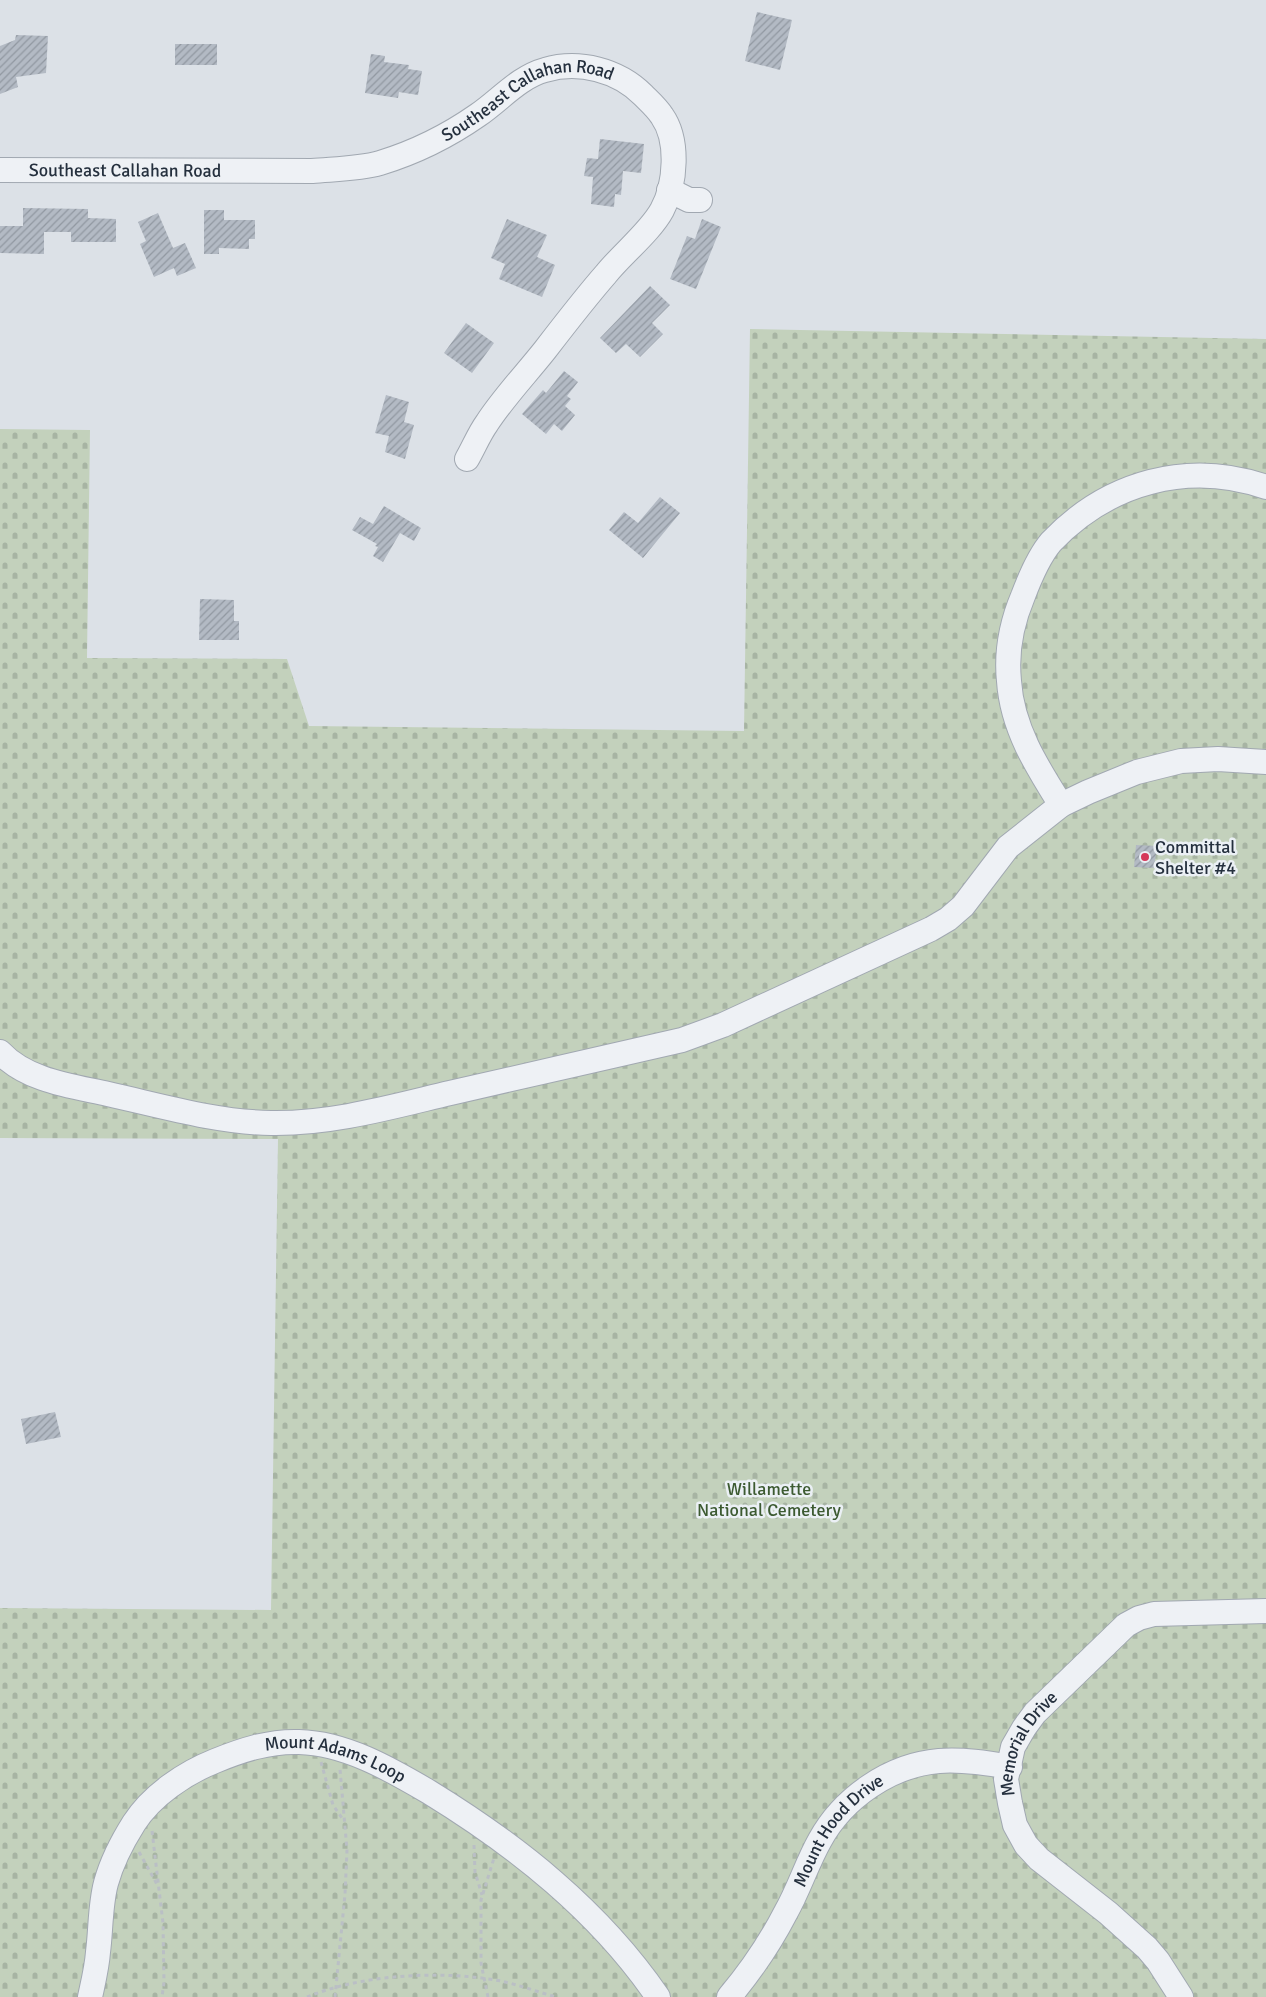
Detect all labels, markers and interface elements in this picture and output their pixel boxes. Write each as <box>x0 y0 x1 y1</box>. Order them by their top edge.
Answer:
street label: Southeast Callahan Road <box>437 55 617 146</box>
street label: Southeast Callahan Road <box>29 159 221 182</box>
place label: Committal Shelter #4 <box>1155 836 1236 879</box>
marker: Committal Shelter #4 <box>1139 851 1151 863</box>
park label: Willamette National Cemetery <box>697 1478 841 1521</box>
street label: Memorial Drive <box>995 1686 1062 1798</box>
street label: Mount Adams Loop <box>263 1731 410 1787</box>
street label: Mount Hood Drive <box>789 1769 887 1890</box>

